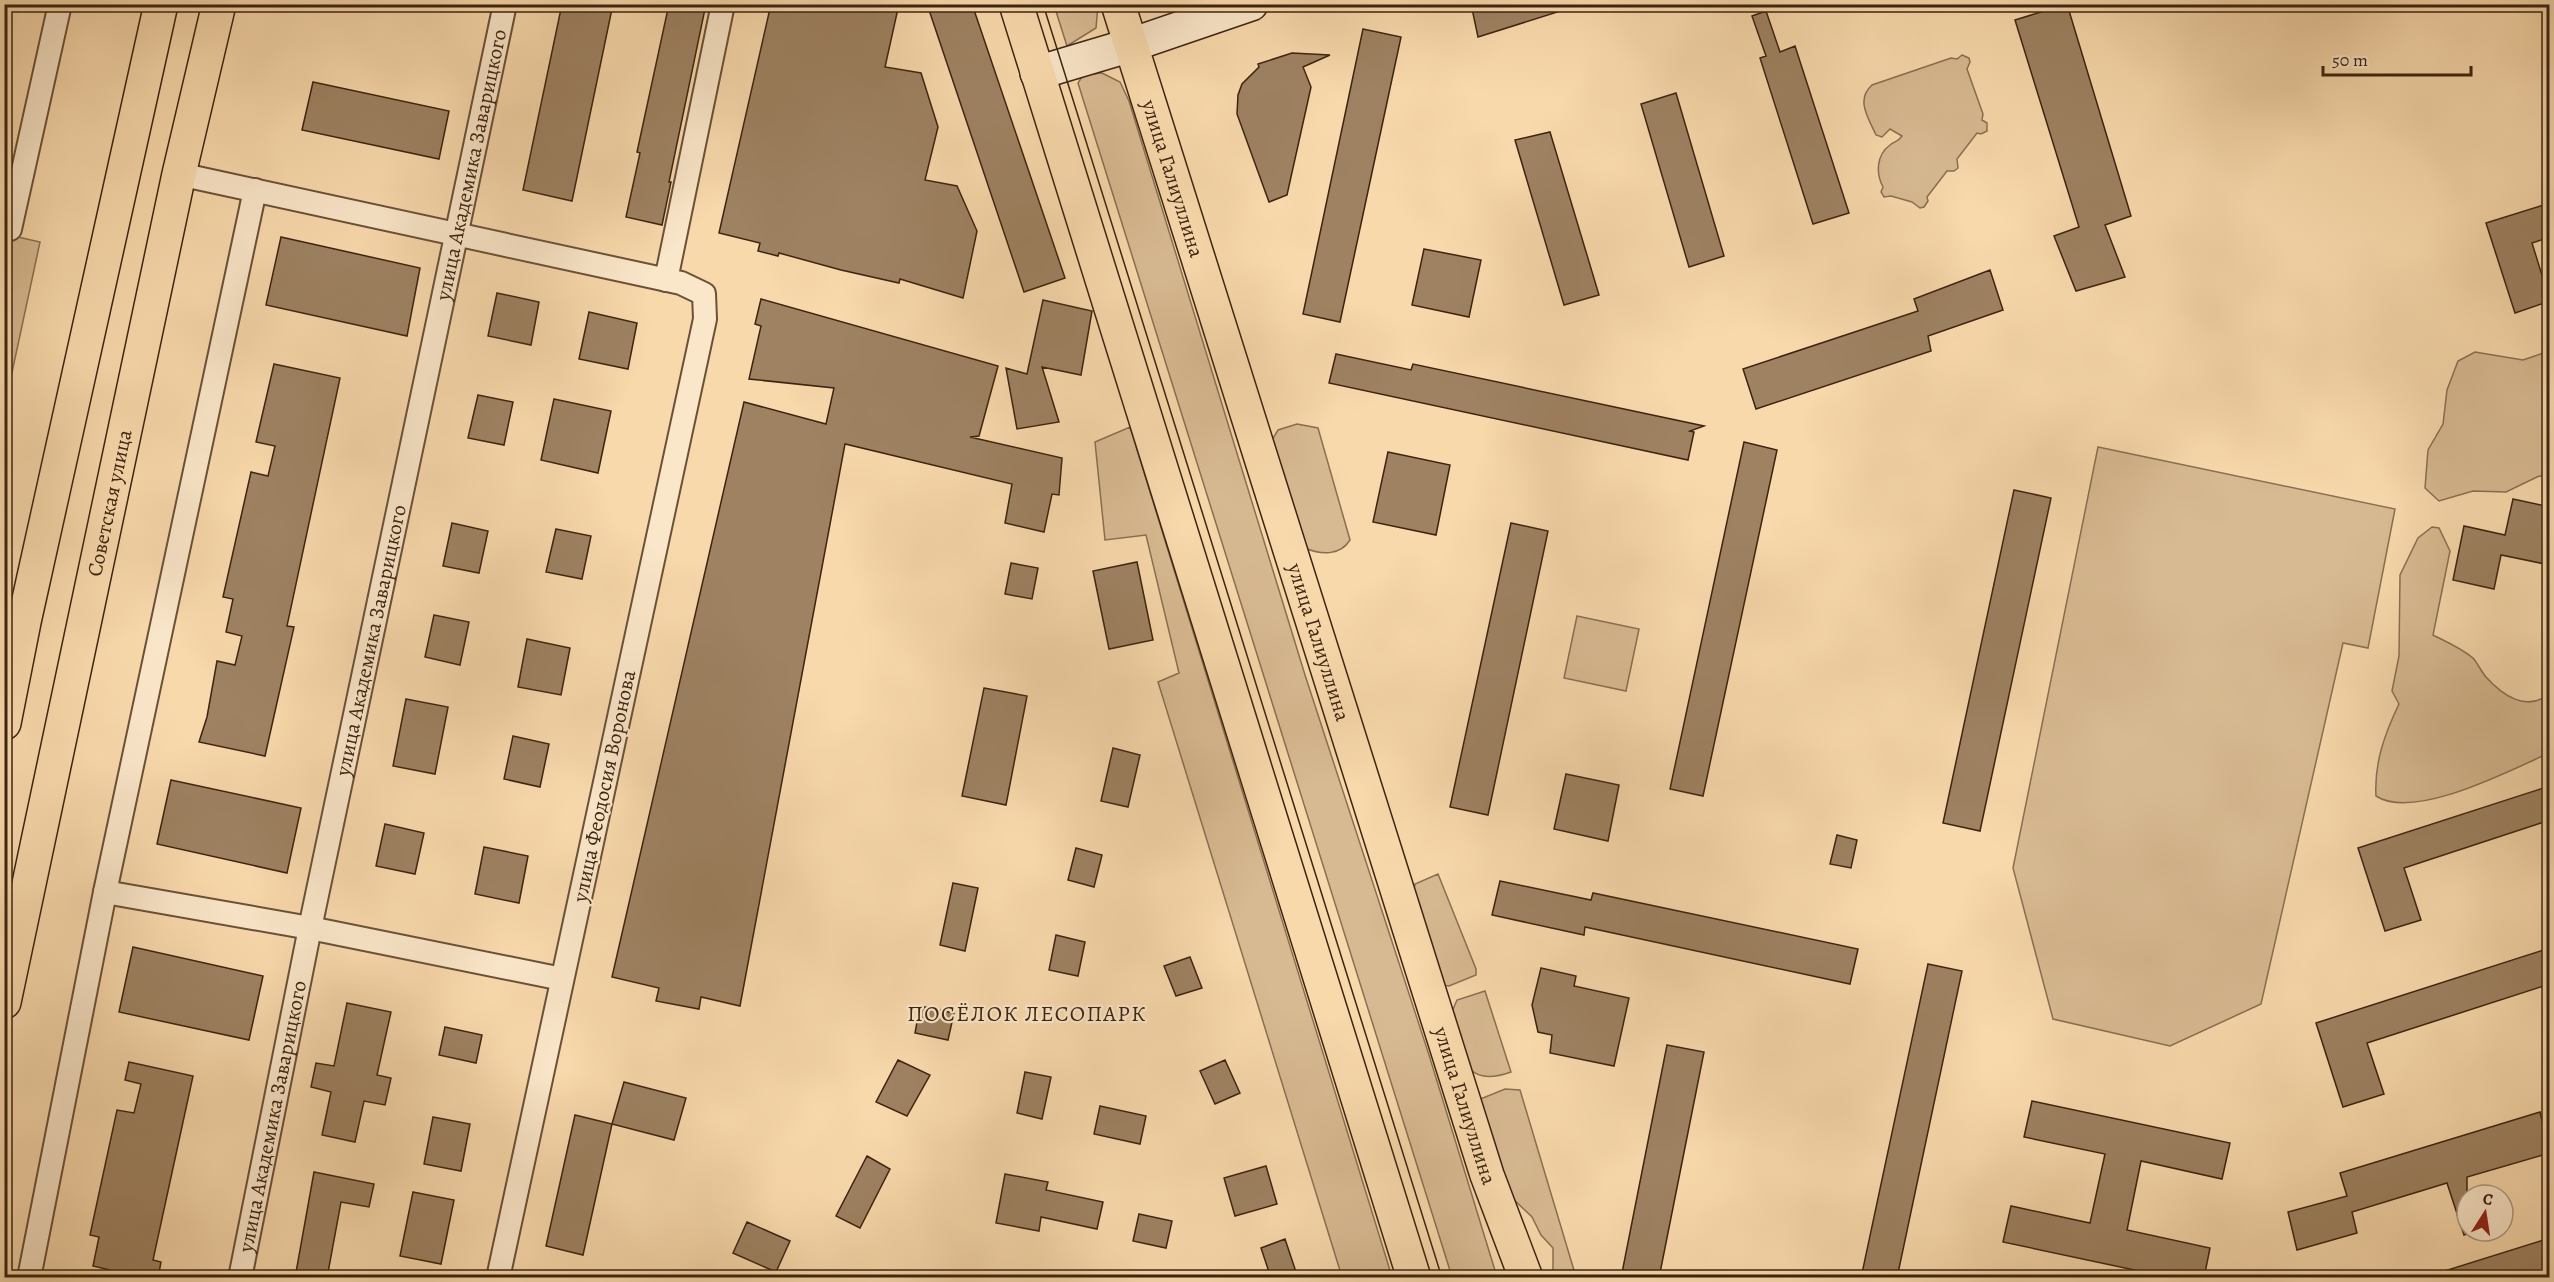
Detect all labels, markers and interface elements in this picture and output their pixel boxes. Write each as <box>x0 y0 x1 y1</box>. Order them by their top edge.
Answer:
street label: улица Академика Заварицкого <box>429 27 513 304</box>
scale bar <box>2323 39 2472 77</box>
text: 50 m <box>2332 48 2368 72</box>
street label: улица Галиуллина <box>1135 95 1211 261</box>
street label: Советская улица <box>80 427 139 579</box>
street label: улица Академика Заварицкого <box>328 502 413 779</box>
street label: улица Галиуллина <box>1281 559 1357 725</box>
street label: улица Феодосия Воронова <box>566 667 642 906</box>
street label: улица Академика Заварицкого <box>231 978 313 1255</box>
district label: ПОСЁЛОК ЛЕСОПАРК <box>907 999 1147 1029</box>
street label: улица Галиуллина <box>1427 1022 1503 1189</box>
north arrow <box>2455 1183 2515 1243</box>
text: С <box>2481 1188 2495 1211</box>

